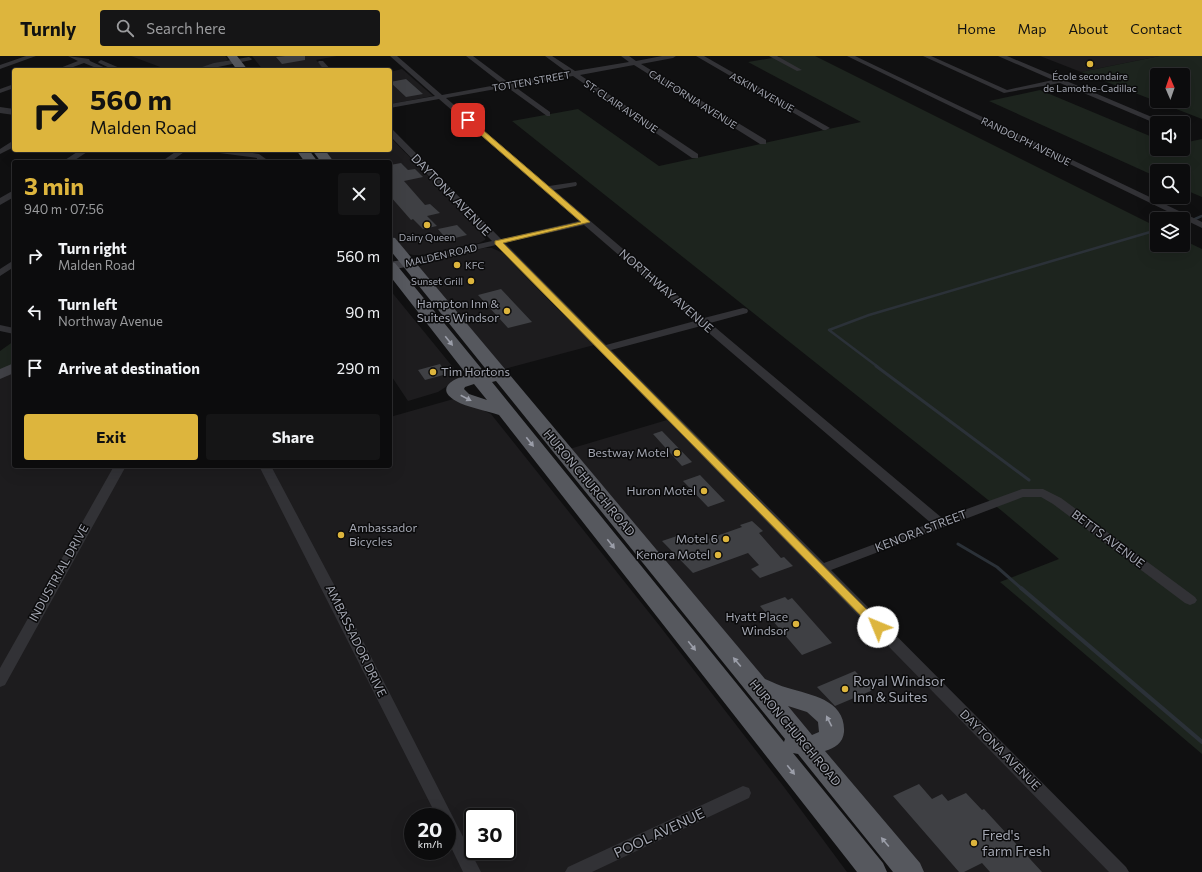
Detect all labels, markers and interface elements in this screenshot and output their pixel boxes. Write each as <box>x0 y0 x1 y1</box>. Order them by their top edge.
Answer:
search box <box>100 10 380 46</box>
text: Turnly <box>20 17 76 40</box>
icon: search <box>114 17 136 39</box>
text: Search here <box>146 19 226 37</box>
text: Home <box>957 20 996 37</box>
text: Map <box>1018 20 1046 37</box>
text: About <box>1068 20 1108 37</box>
text: Contact <box>1130 20 1182 37</box>
marker: École secondaire de Lamothe-Cadillac <box>1085 59 1095 69</box>
street label: CALIFORNIA AVENUE <box>647 67 739 131</box>
street label: TOTTEN STREET <box>491 68 572 94</box>
north arrow <box>1150 68 1190 108</box>
map controls <box>1150 68 1190 252</box>
street label: ASKIN AVENUE <box>728 69 796 115</box>
place label: École secondaire de Lamothe-Cadillac <box>1043 70 1137 94</box>
street label: ST. CLAIR AVENUE <box>582 77 660 135</box>
text: 560 m <box>90 82 172 116</box>
icon: right <box>24 84 76 136</box>
pin <box>451 103 485 137</box>
icon: arrive <box>457 109 479 131</box>
street label: RANDOLPH AVENUE <box>979 114 1073 168</box>
text: Malden Road <box>90 116 197 138</box>
button: sound <box>1150 116 1190 156</box>
street label: DAYTONA AVENUE <box>409 151 494 238</box>
button: search <box>1150 164 1190 204</box>
text: 3 min <box>24 171 84 200</box>
button: close <box>338 173 380 215</box>
text: 940 m · 07:56 <box>24 201 104 217</box>
button: layers <box>1150 212 1190 252</box>
marker: Dairy Queen <box>422 220 432 230</box>
place label: Dairy Queen <box>399 231 455 243</box>
text: Turn right <box>58 239 127 257</box>
street label: MALDEN ROAD <box>404 241 478 269</box>
icon: right <box>24 245 46 267</box>
street label: NORTHWAY AVENUE <box>617 246 716 335</box>
text: 560 m <box>337 247 380 265</box>
text: Malden Road <box>58 257 135 273</box>
place label: KFC <box>465 259 484 271</box>
marker: KFC <box>452 260 462 270</box>
place label: Sunset Grill <box>411 275 463 287</box>
marker: Sunset Grill <box>466 276 476 286</box>
text: Turn left <box>58 295 117 313</box>
place label: Hampton Inn & Suites Windsor <box>417 296 499 324</box>
icon: left <box>24 301 46 323</box>
text: 90 m <box>345 303 380 321</box>
marker: Hampton Inn & Suites Windsor <box>502 306 512 316</box>
text: Northway Avenue <box>58 313 163 329</box>
one-way arrow <box>445 335 454 346</box>
icon: arrive <box>24 357 46 379</box>
text: Arrive at destination <box>58 359 200 377</box>
text: 290 m <box>337 359 380 377</box>
place label: Tim Hortons <box>441 364 510 378</box>
marker: Tim Hortons <box>428 367 438 377</box>
one-way arrow <box>460 395 472 401</box>
button: Exit <box>24 414 198 460</box>
button: Share <box>206 414 380 460</box>
street label: HURON CHURCH ROAD <box>541 426 638 539</box>
one-way arrow <box>526 437 535 448</box>
place label: Bestway Motel <box>588 445 669 459</box>
marker: Bestway Motel <box>672 448 682 458</box>
place label: Huron Motel <box>627 483 696 497</box>
marker: Huron Motel <box>699 486 709 496</box>
street label: KENORA STREET <box>873 506 969 554</box>
street label: BETTS AVENUE <box>1070 506 1148 570</box>
place label: Ambassador Bicycles <box>349 520 417 548</box>
street label: INDUSTRIAL DRIVE <box>26 521 91 624</box>
marker: Ambassador Bicycles <box>336 530 346 540</box>
place label: Motel 6 <box>676 531 718 545</box>
marker: Motel 6 <box>721 534 731 544</box>
one-way arrow <box>607 539 616 549</box>
place label: Kenora Motel <box>636 547 710 561</box>
marker: Kenora Motel <box>713 550 723 560</box>
street label: AMBASSADOR DRIVE <box>324 582 390 699</box>
position arrow <box>857 606 899 648</box>
place label: Hyatt Place Windsor <box>725 609 788 637</box>
marker: Hyatt Place Windsor <box>791 619 801 629</box>
one-way arrow <box>688 640 697 651</box>
one-way arrow <box>732 657 741 667</box>
place label: Royal Windsor Inn & Suites <box>853 672 945 705</box>
street label: HURON CHURCH ROAD <box>747 676 844 789</box>
marker: Royal Windsor Inn & Suites <box>840 684 850 694</box>
street label: DAYTONA AVENUE <box>958 706 1044 792</box>
one-way arrow <box>826 715 833 727</box>
one-way arrow <box>787 764 796 775</box>
street label: POOL AVENUE <box>611 804 707 861</box>
speed limit sign: 30 <box>464 808 516 860</box>
text: 20 <box>418 817 442 841</box>
place label: Fred's farm Fresh <box>982 826 1050 859</box>
one-way arrow <box>881 837 890 847</box>
text: km/h <box>418 838 442 850</box>
marker: Fred's farm Fresh <box>969 838 979 848</box>

